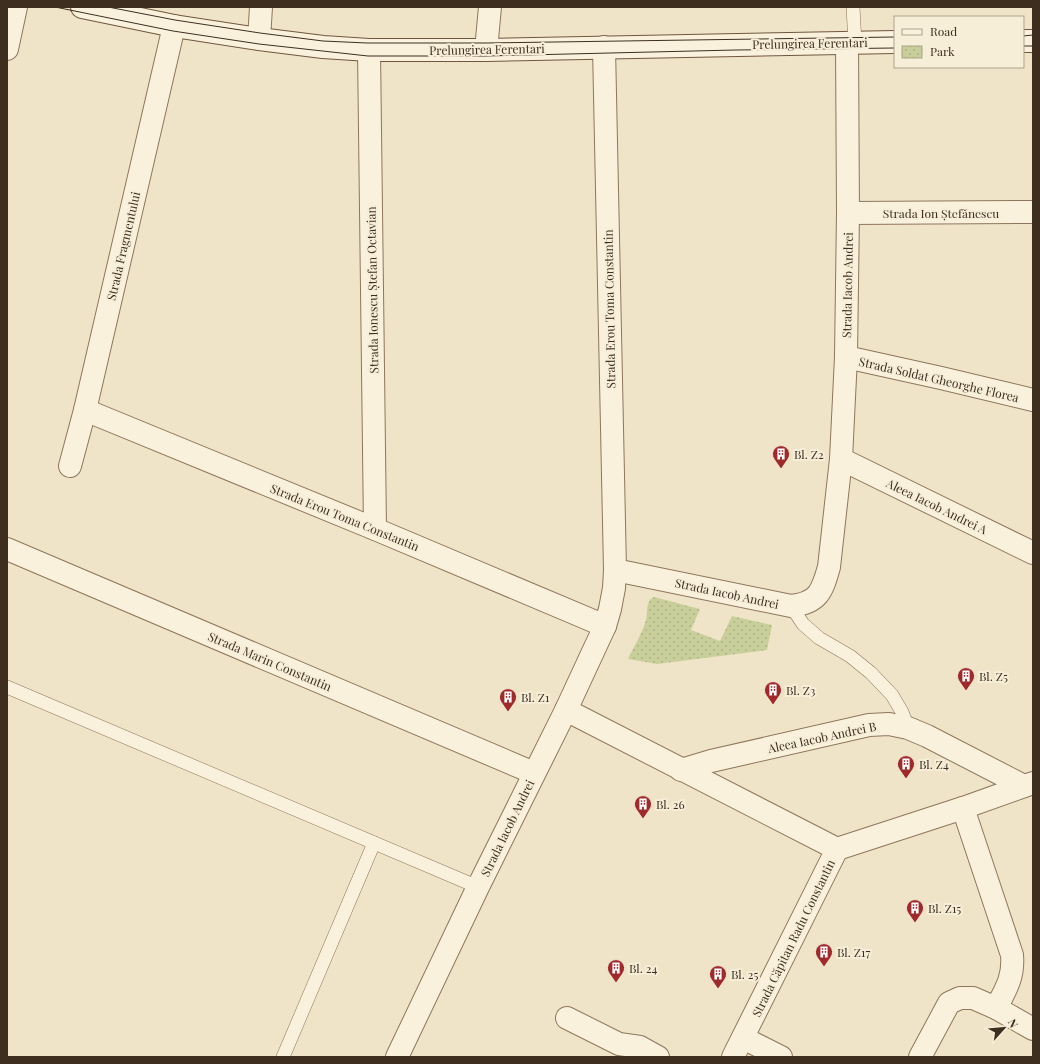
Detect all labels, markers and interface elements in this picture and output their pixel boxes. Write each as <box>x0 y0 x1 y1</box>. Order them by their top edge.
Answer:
legend <box>894 16 1024 68</box>
text: Road <box>930 23 957 39</box>
street label: Prelungirea Ferentari <box>752 34 868 52</box>
street label: Prelungirea Ferentari <box>429 40 545 58</box>
text: Park <box>930 43 955 59</box>
street label: Strada Fragmentului <box>103 189 143 302</box>
street label: Strada Ion Ștefănescu <box>883 205 999 221</box>
street label: Strada Ionescu Ștefan Octavian <box>363 206 381 374</box>
street label: Strada Erou Toma Constantin <box>600 229 618 389</box>
street label: Strada Iacob Andrei <box>838 231 856 338</box>
street label: Strada Soldat Gheorghe Florea <box>857 353 1021 405</box>
building icon: Bl. Z2 <box>771 444 791 469</box>
place label: Bl. Z2 <box>794 446 824 462</box>
street label: Aleea Iacob Andrei A <box>883 474 990 538</box>
street label: Strada Erou Toma Constantin <box>268 480 422 554</box>
street label: Strada Iacob Andrei <box>674 574 781 612</box>
street label: Strada Marin Constantin <box>206 628 334 694</box>
building icon: Bl. Z5 <box>956 666 976 691</box>
place label: Bl. Z5 <box>979 668 1008 684</box>
building icon: Bl. Z3 <box>763 680 783 705</box>
place label: Bl. Z3 <box>786 682 815 698</box>
building icon: Bl. Z1 <box>498 687 518 712</box>
place label: Bl. Z1 <box>521 689 550 705</box>
street label: Aleea Iacob Andrei B <box>765 718 878 757</box>
building icon: Bl. Z4 <box>896 754 916 779</box>
place label: Bl. Z4 <box>919 756 949 772</box>
street label: Strada Iacob Andrei <box>477 776 538 879</box>
building icon: Bl. 26 <box>633 794 653 819</box>
place label: Bl. 26 <box>656 796 685 812</box>
street label: Strada Căpitan Radu Constantin <box>748 857 838 1019</box>
building icon: Bl. Z15 <box>905 898 925 923</box>
place label: Bl. Z15 <box>928 900 961 916</box>
building icon: Bl. Z17 <box>814 942 834 967</box>
place label: Bl. Z17 <box>837 944 870 960</box>
building icon: Bl. 24 <box>606 958 626 983</box>
place label: Bl. 24 <box>629 960 658 976</box>
building icon: Bl. 25 <box>708 964 728 989</box>
place label: Bl. 25 <box>731 966 759 982</box>
north arrow <box>984 1008 1024 1048</box>
text: N <box>1005 1016 1022 1030</box>

